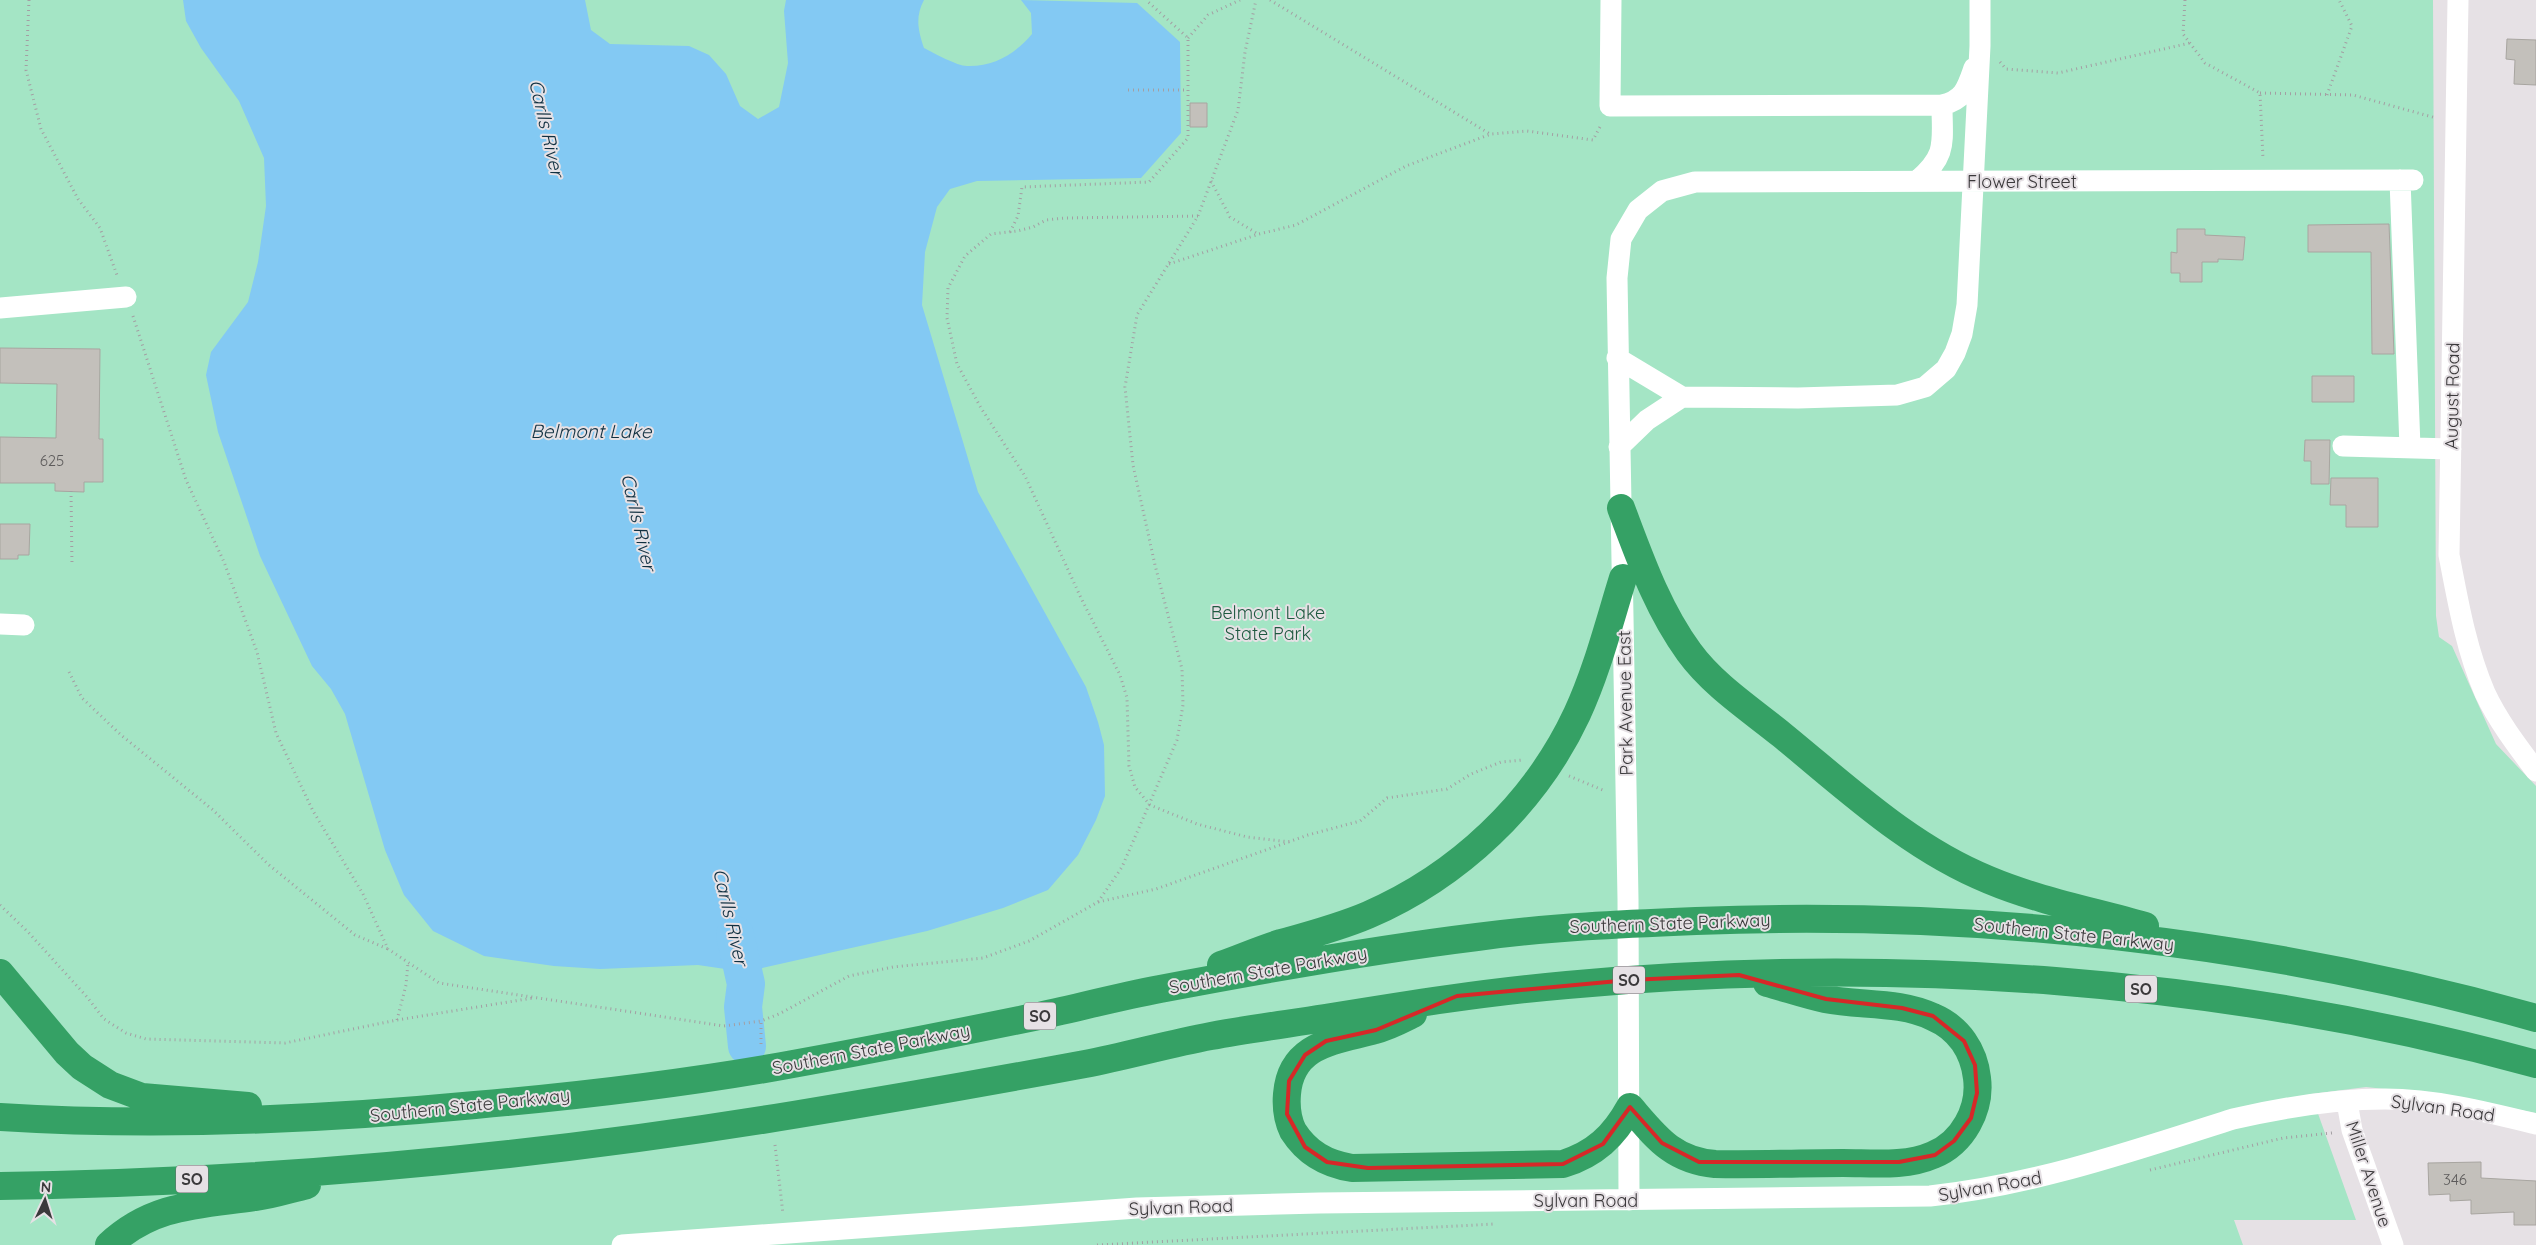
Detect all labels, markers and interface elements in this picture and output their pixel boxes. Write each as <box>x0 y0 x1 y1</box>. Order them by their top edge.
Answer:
water label: Carlls River <box>524 77 570 181</box>
street label: Flower Street <box>1967 170 2077 193</box>
street label: August Road <box>2440 342 2464 450</box>
water label: Belmont Lake <box>531 419 653 443</box>
house number: 625 <box>40 451 64 470</box>
water label: Carlls River <box>616 471 662 575</box>
park label: Belmont Lake State Park <box>1211 601 1325 645</box>
street label: Park Avenue East <box>1612 630 1638 776</box>
water label: Carlls River <box>708 866 754 970</box>
street label: Southern State Parkway <box>1569 908 1771 938</box>
street label: Southern State Parkway <box>1973 912 2175 956</box>
street label: Southern State Parkway <box>1167 941 1369 999</box>
road number: SO <box>1613 966 1645 994</box>
road number: SO <box>2125 976 2157 1002</box>
road number: SO <box>1024 1002 1056 1030</box>
street label: Southern State Parkway <box>770 1019 972 1079</box>
street label: Southern State Parkway <box>369 1083 571 1127</box>
street label: Sylvan Road <box>2390 1089 2496 1127</box>
street label: Miller Avenue <box>2341 1118 2397 1230</box>
road number: SO <box>176 1166 208 1192</box>
street label: Sylvan Road <box>1937 1166 2043 1206</box>
house number: 346 <box>2443 1170 2467 1189</box>
north arrow <box>20 1175 70 1225</box>
text: N <box>40 1178 52 1196</box>
street label: Sylvan Road <box>1534 1189 1638 1212</box>
street label: Sylvan Road <box>1128 1194 1234 1220</box>

